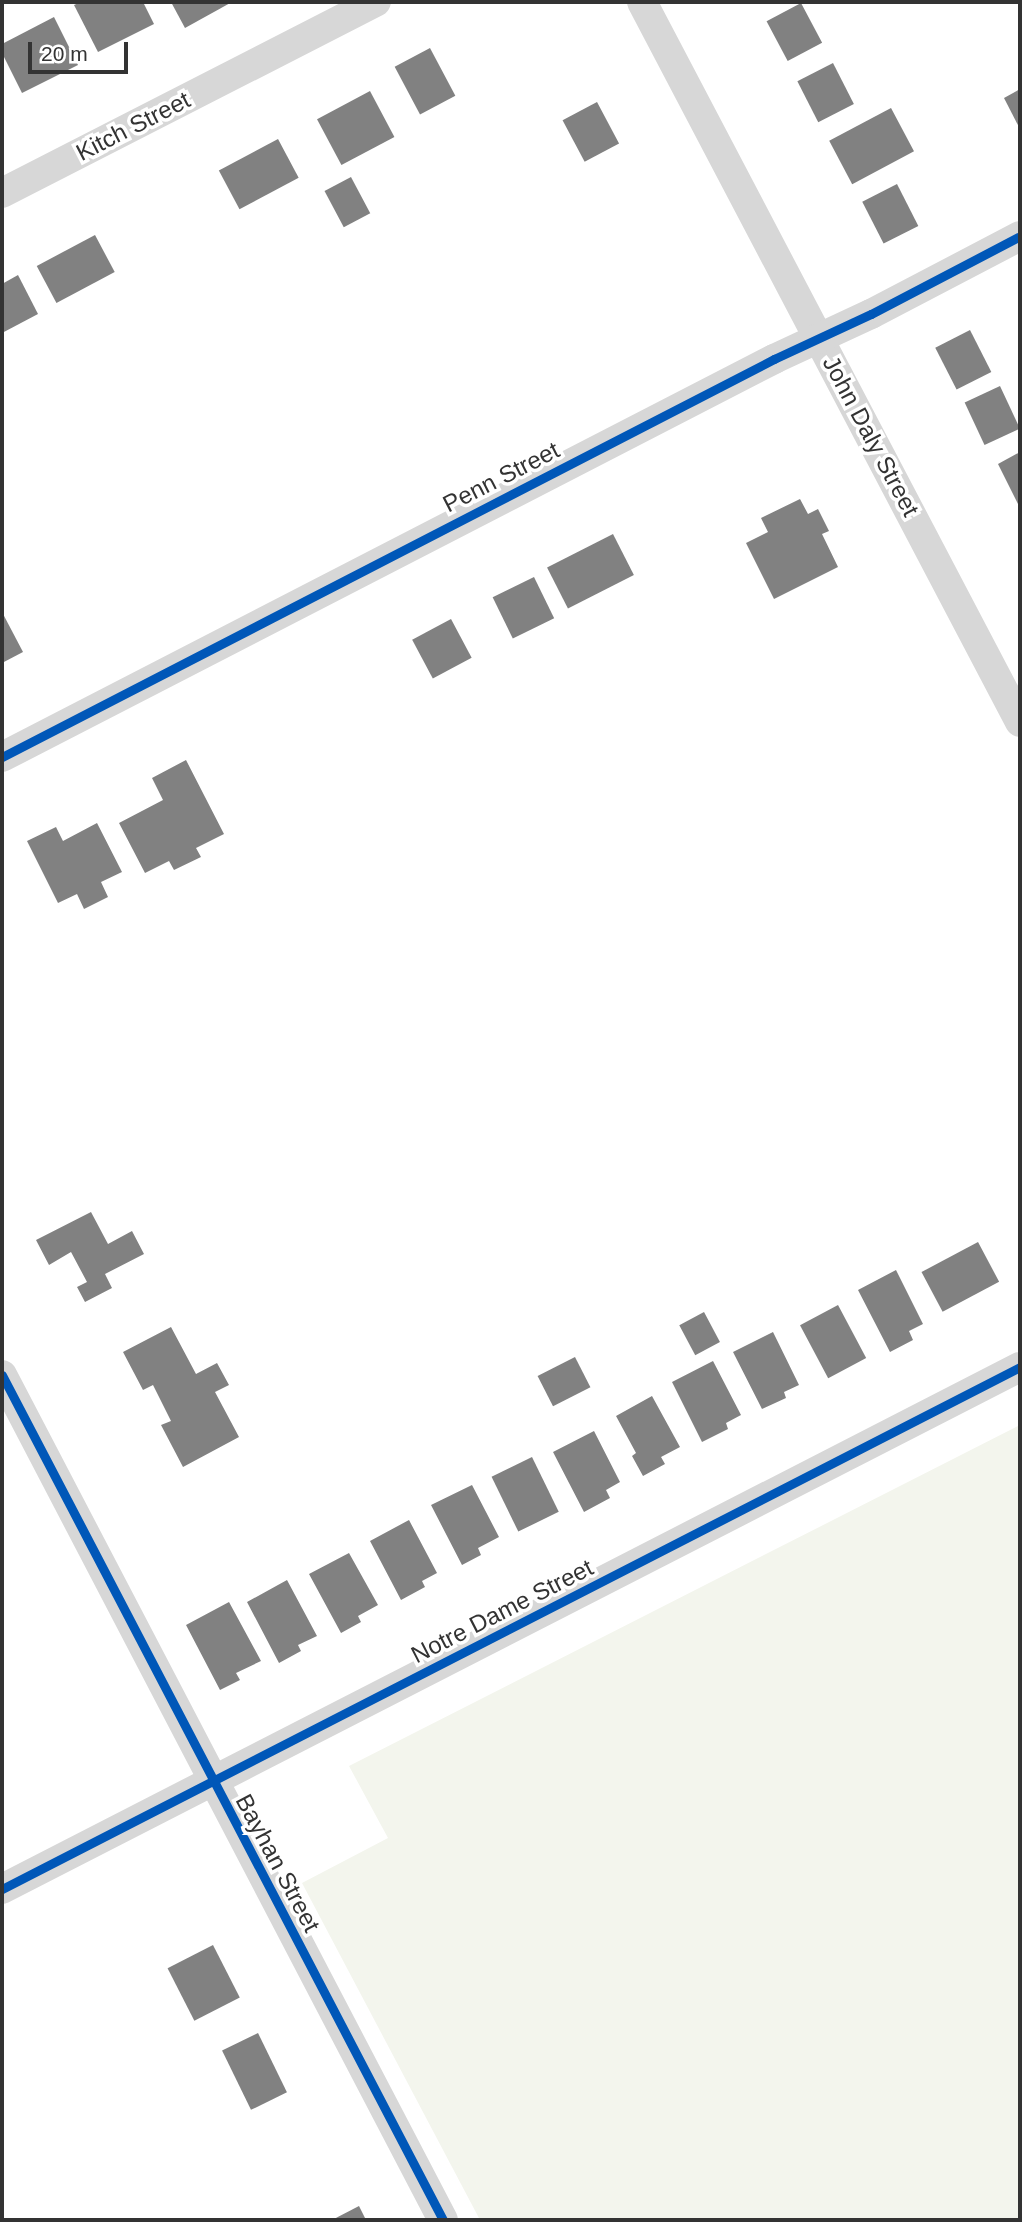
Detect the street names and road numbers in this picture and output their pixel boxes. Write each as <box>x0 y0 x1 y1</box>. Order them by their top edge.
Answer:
street label: Kitch Street <box>71 85 195 167</box>
street label: John Daly Street <box>817 351 925 521</box>
street label: Penn Street <box>438 435 564 519</box>
street label: Notre Dame Street <box>406 1553 598 1669</box>
street label: Bayhan Street <box>230 1789 326 1937</box>

